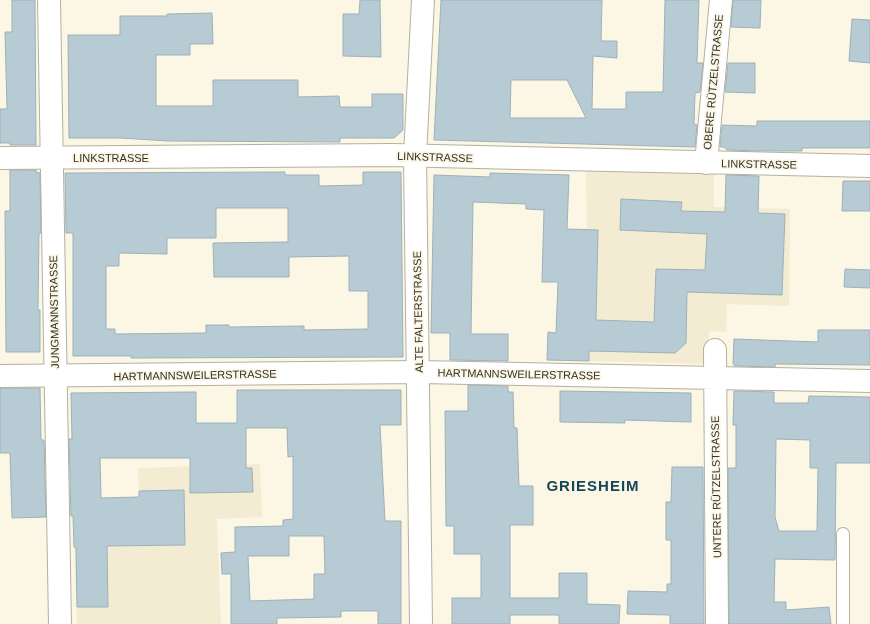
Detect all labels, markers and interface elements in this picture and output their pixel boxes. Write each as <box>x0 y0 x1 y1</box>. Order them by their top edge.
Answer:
street label: OBERE RÜTZELSTRASSE <box>701 14 725 150</box>
street label: LINKSTRASSE <box>397 150 473 164</box>
street label: LINKSTRASSE <box>73 152 149 164</box>
street label: LINKSTRASSE <box>721 157 797 171</box>
street label: ALTE FALTERSTRASSE <box>411 251 425 373</box>
street label: JUNGMANNSTRASSE <box>47 255 61 369</box>
street label: HARTMANNSWEILERSTRASSE <box>437 367 601 381</box>
street label: HARTMANNSWEILERSTRASSE <box>113 368 277 382</box>
street label: UNTERE RÜTZELSTRASSE <box>709 416 723 558</box>
district label: GRIESHEIM <box>546 477 640 494</box>

